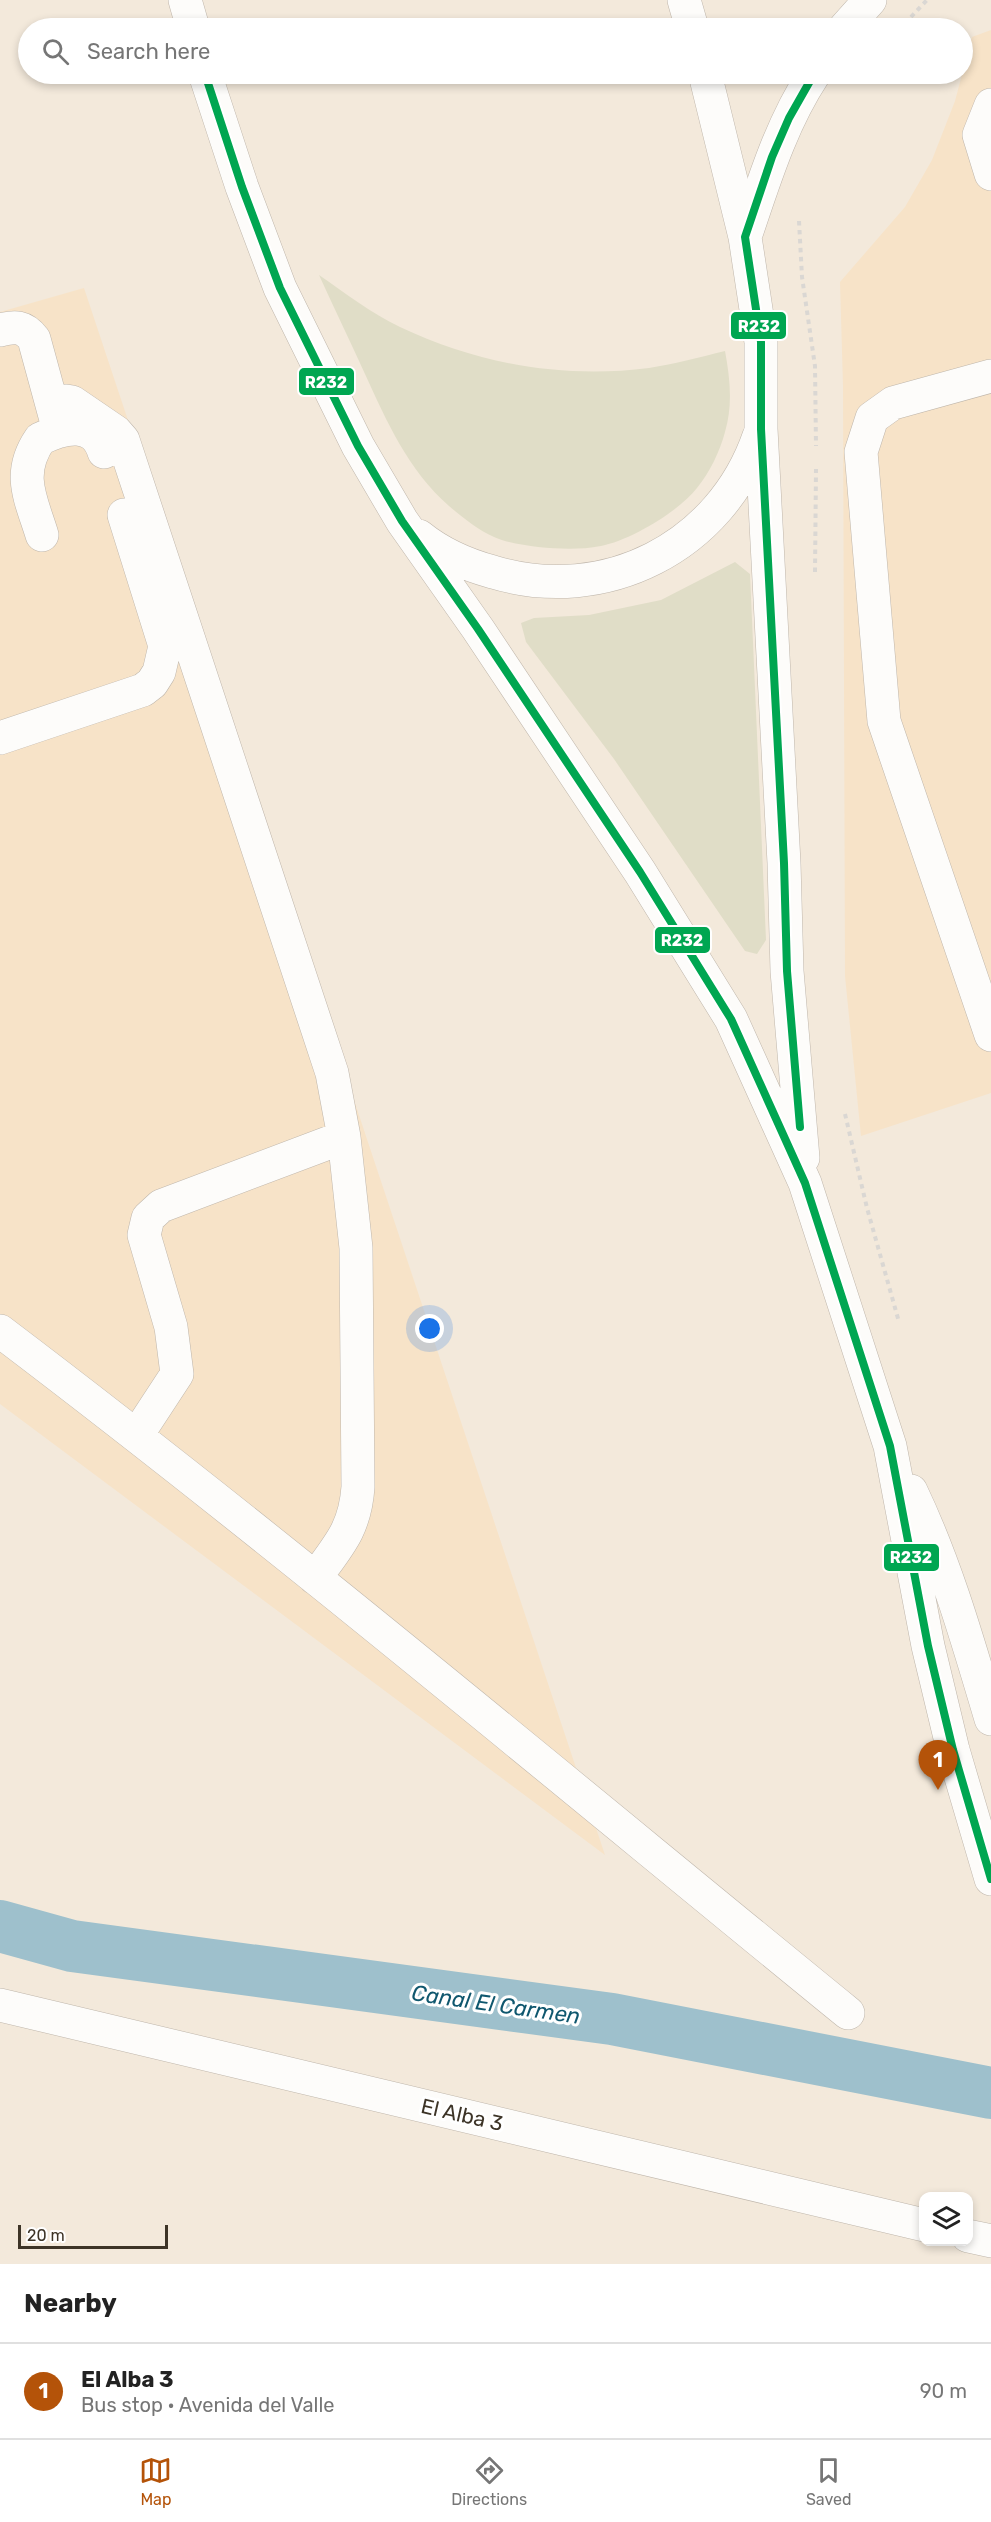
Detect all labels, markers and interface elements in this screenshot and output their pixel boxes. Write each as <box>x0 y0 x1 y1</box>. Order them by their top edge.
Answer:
search box <box>18 18 973 84</box>
icon: search <box>39 35 72 68</box>
text: Search here <box>87 38 210 65</box>
line badge: R232 <box>730 311 787 340</box>
text: R232 <box>738 317 780 336</box>
line badge: R232 <box>298 367 355 396</box>
text: R232 <box>305 373 347 392</box>
line badge: R232 <box>654 926 711 954</box>
text: R232 <box>661 931 703 950</box>
your location <box>415 1314 444 1343</box>
line badge: R232 <box>883 1543 940 1572</box>
text: R232 <box>890 1548 932 1567</box>
pin: 1 <box>918 1740 958 1790</box>
water label: Canal El Carmen <box>410 1979 582 2030</box>
street label: El Alba 3 <box>419 2093 506 2136</box>
map controls <box>919 2192 973 2246</box>
button: layers <box>919 2192 973 2246</box>
scale bar <box>18 2222 168 2250</box>
text: 20 m <box>27 2226 65 2245</box>
text: Nearby <box>24 2288 117 2319</box>
text: El Alba 3 <box>81 2366 174 2393</box>
text: 1 <box>39 2379 48 2403</box>
text: 90 m <box>920 2379 967 2403</box>
text: Bus stop · Avenida del Valle <box>81 2393 335 2417</box>
tab: Map <box>139 2454 172 2509</box>
tab: Directions <box>451 2454 527 2509</box>
tab: Saved <box>806 2454 852 2509</box>

